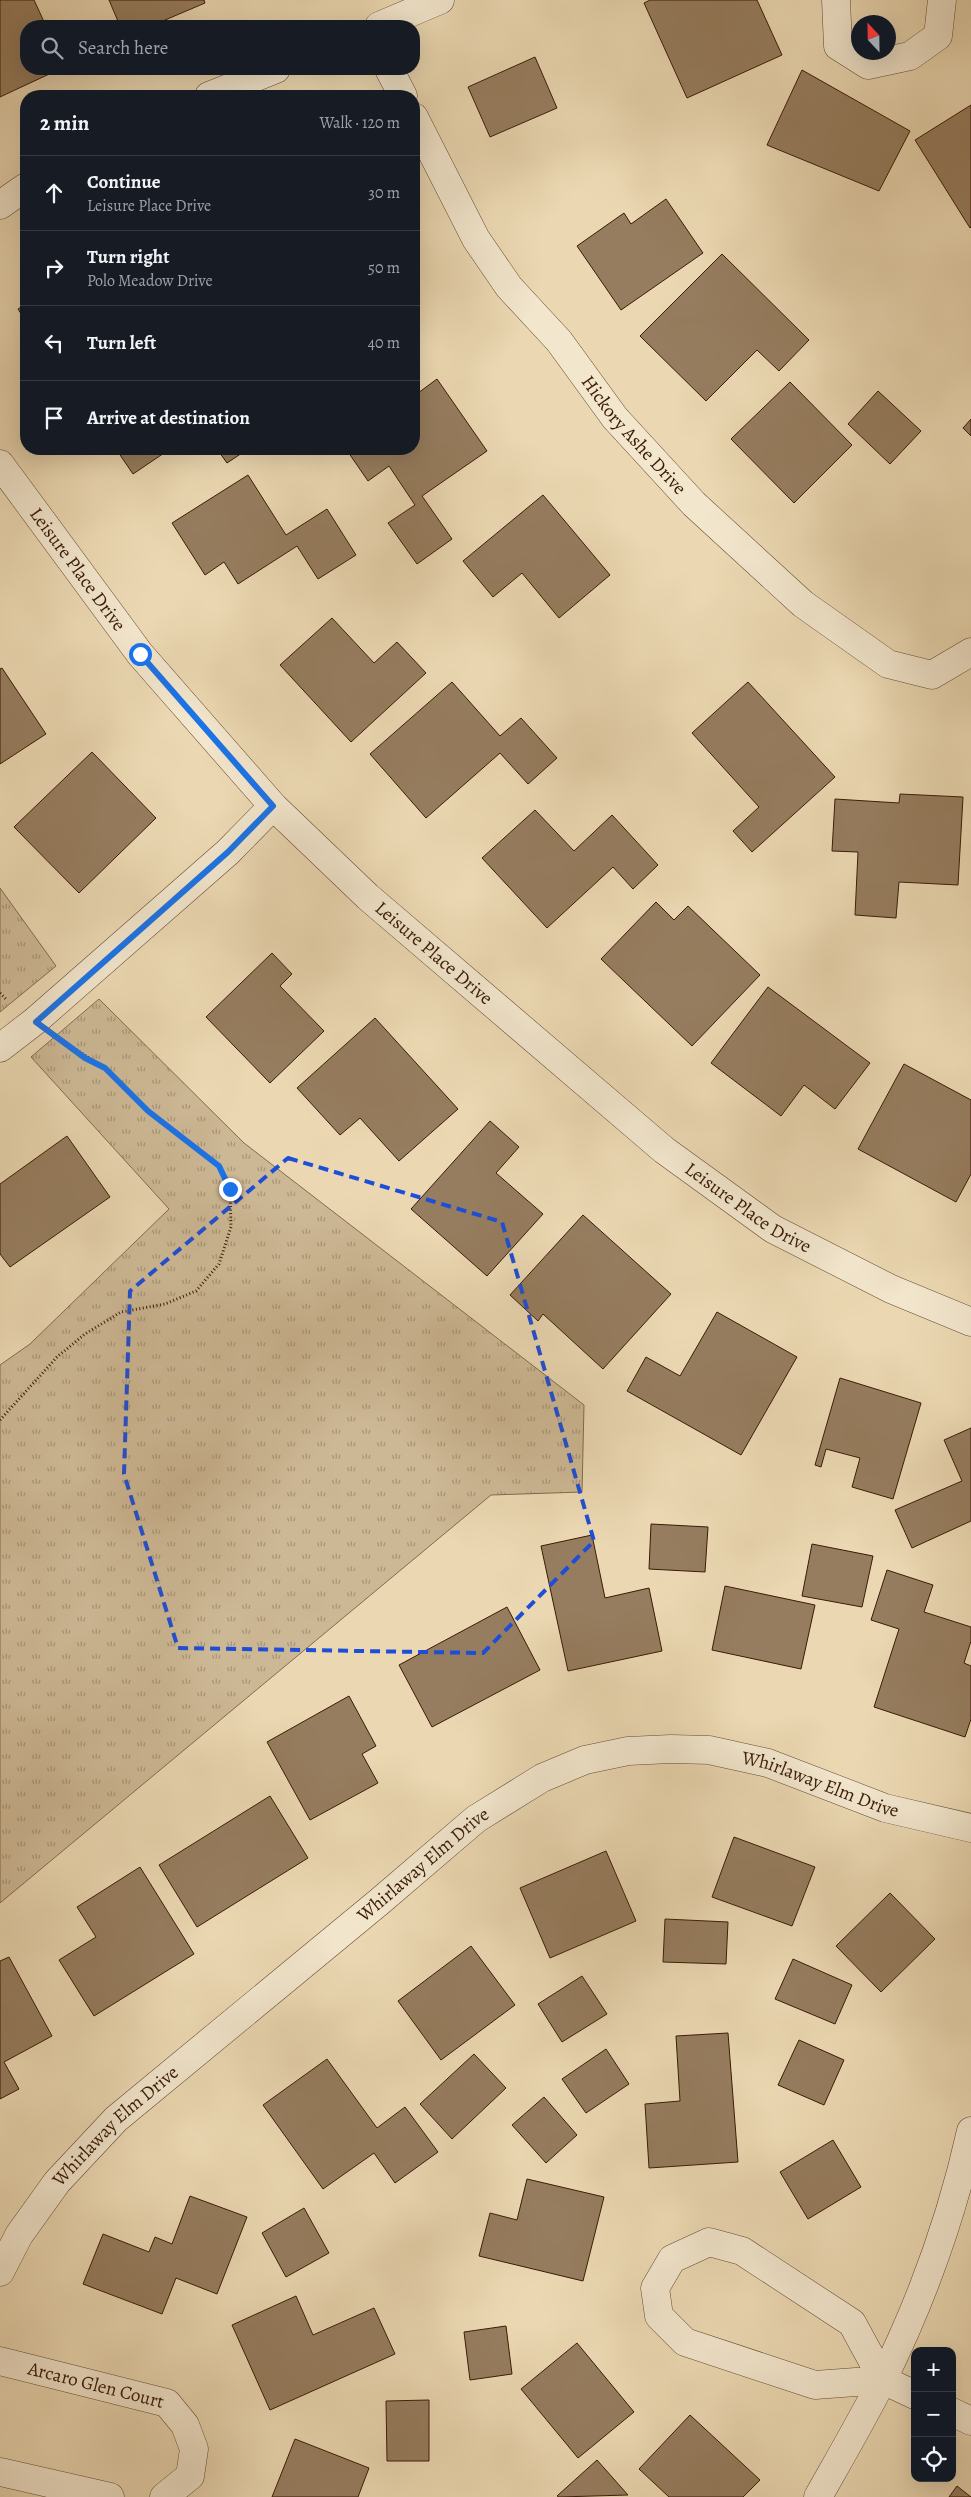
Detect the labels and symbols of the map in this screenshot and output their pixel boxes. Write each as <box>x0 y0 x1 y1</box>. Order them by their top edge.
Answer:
north arrow <box>851 15 896 60</box>
street label: Hickory Ashe Drive <box>575 370 692 500</box>
street label: Leisure Place Drive <box>23 502 132 637</box>
route start <box>129 643 152 666</box>
street label: Leisure Place Drive <box>369 895 498 1011</box>
street label: Leisure Place Drive <box>679 1156 816 1259</box>
route end <box>219 1178 242 1201</box>
street label: Whirlaway Elm Drive <box>739 1744 901 1824</box>
street label: Whirlaway Elm Drive <box>351 1801 494 1928</box>
street label: Whirlaway Elm Drive <box>46 2060 184 2193</box>
street label: Arcaro Glen Court <box>24 2355 167 2415</box>

